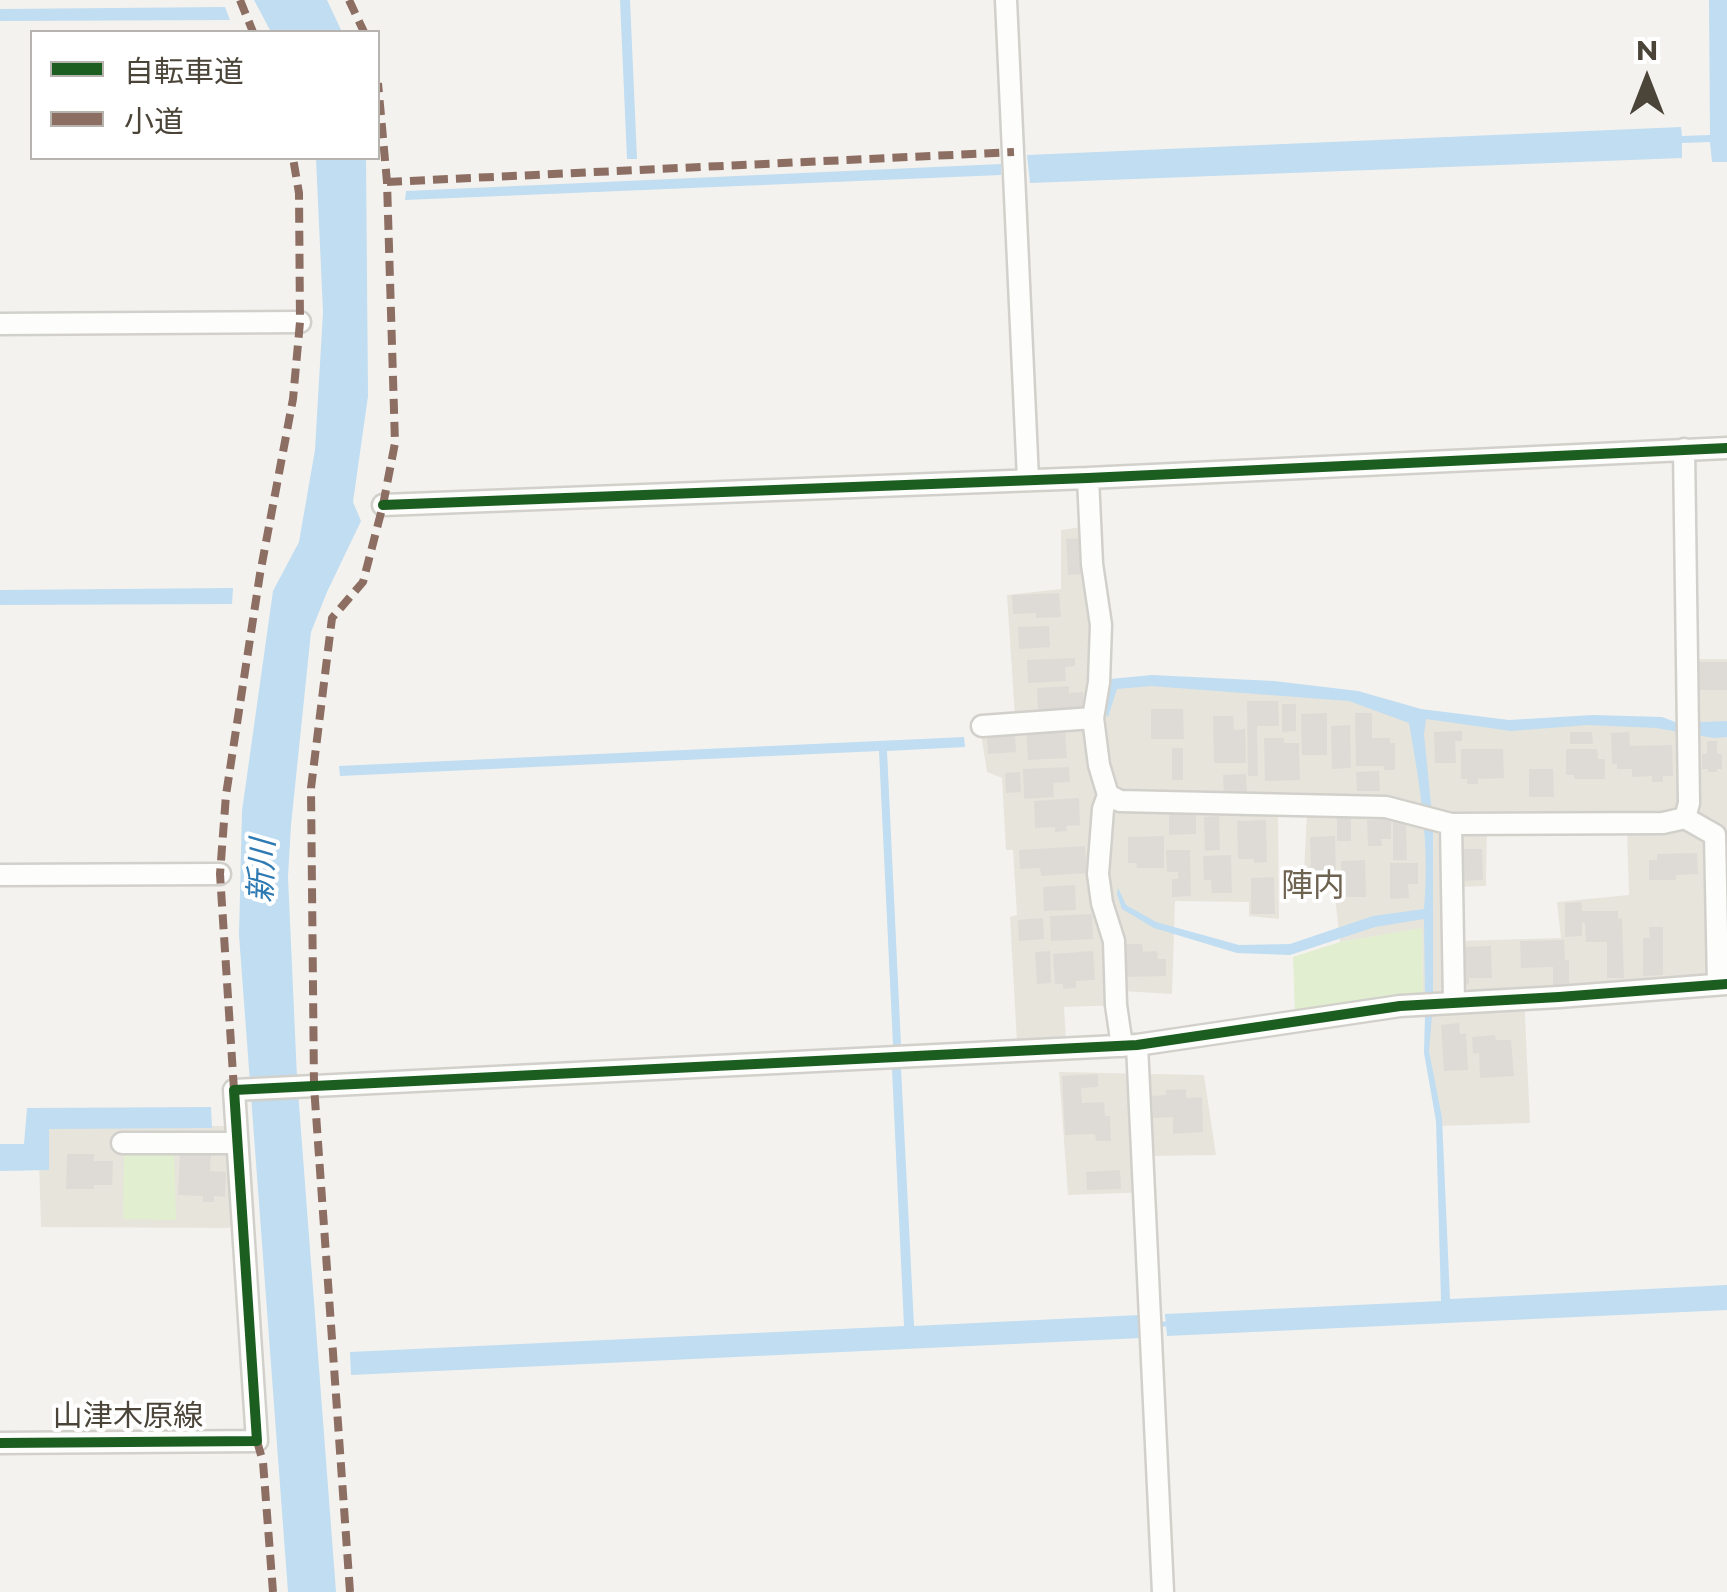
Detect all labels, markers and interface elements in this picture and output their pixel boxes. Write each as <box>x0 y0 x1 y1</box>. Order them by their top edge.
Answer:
legend <box>30 30 380 160</box>
north arrow <box>1597 30 1697 130</box>
text: N <box>1636 33 1658 67</box>
text: 自転車道 <box>124 53 244 90</box>
text: 小道 <box>124 103 184 140</box>
water label: 新川 <box>243 838 283 904</box>
district label: 陣内 <box>1281 868 1345 906</box>
street label: 山津木原線 <box>53 1399 203 1435</box>

